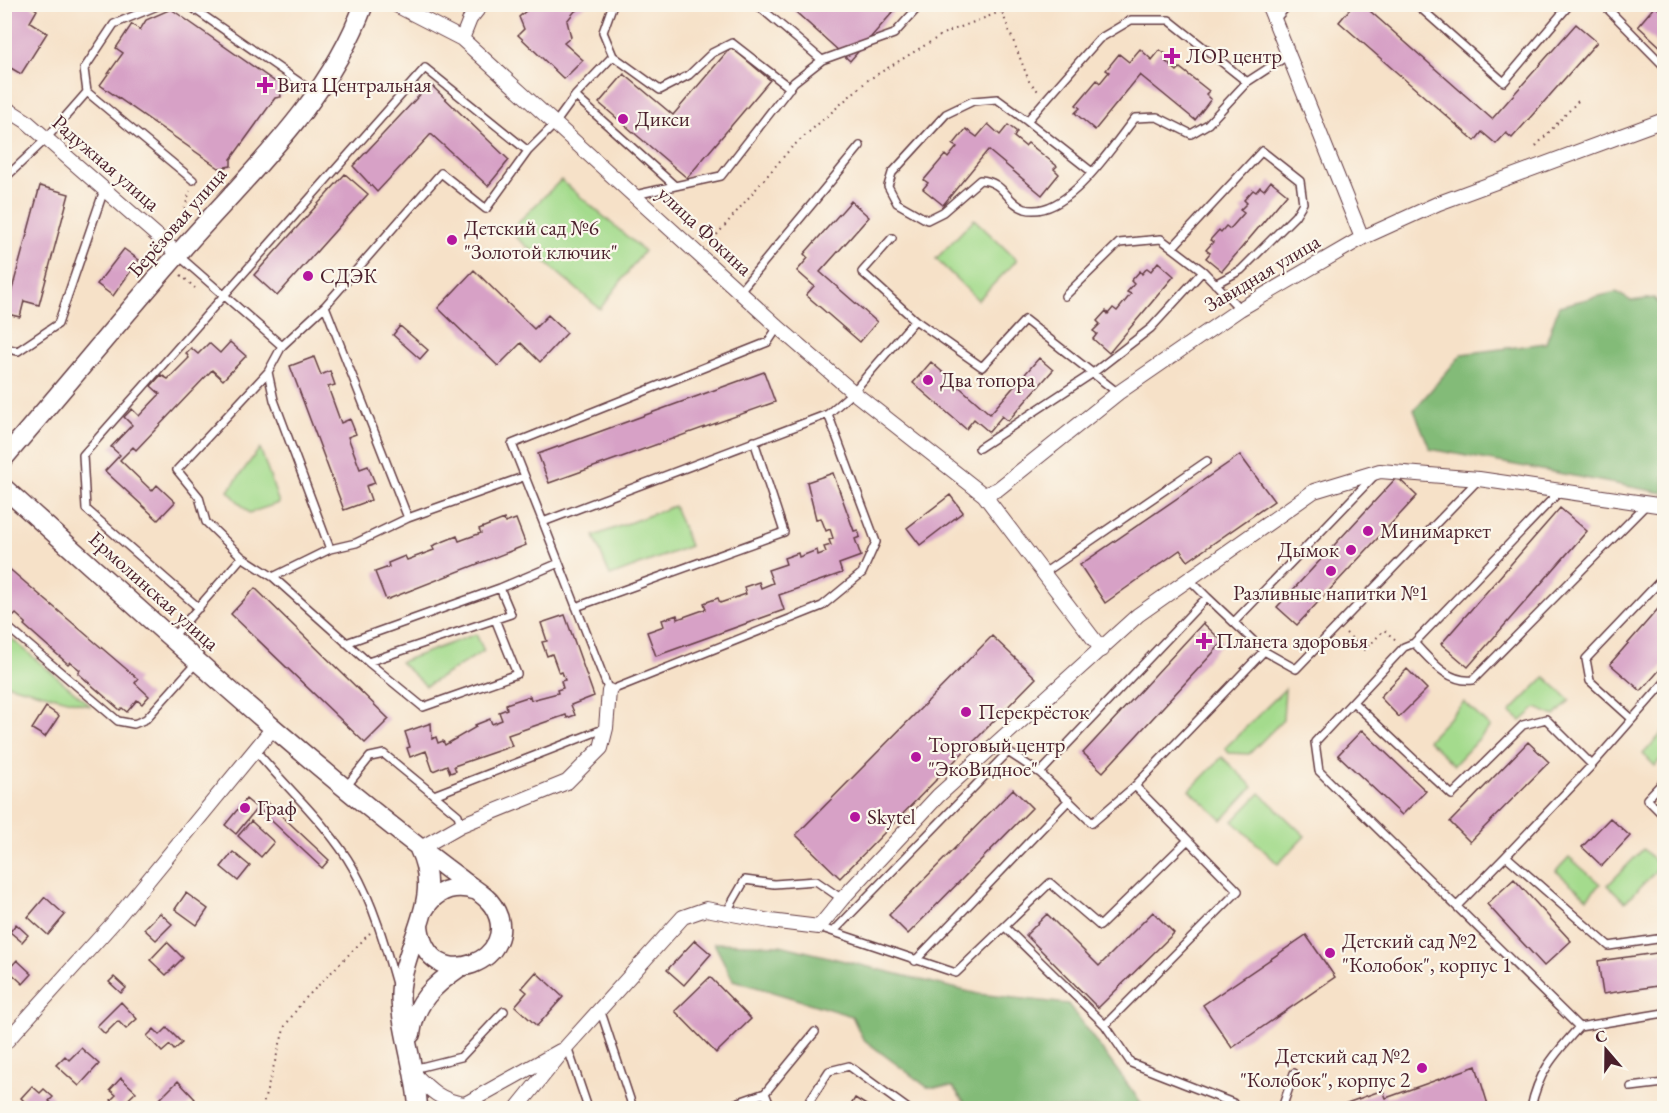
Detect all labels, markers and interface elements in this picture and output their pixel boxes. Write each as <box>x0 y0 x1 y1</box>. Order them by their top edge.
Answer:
place label: ЛОР центр <box>1186 42 1282 69</box>
marker: ЛОР центр <box>1163 47 1181 65</box>
place label: Вита Центральная <box>277 71 432 98</box>
marker: Вита Центральная <box>258 78 272 92</box>
place label: Дикси <box>635 105 690 132</box>
street label: Радужная улица <box>47 108 166 217</box>
marker: Дикси <box>616 112 630 126</box>
street label: Берёзовая улица <box>121 160 232 283</box>
street label: улица Фокина <box>652 180 759 282</box>
place label: Детский сад №6 "Золотой ключик" <box>464 214 618 265</box>
street label: Завидная улица <box>1199 227 1325 318</box>
marker: Детский сад №6 "Золотой ключик" <box>445 233 459 247</box>
place label: СДЭК <box>320 262 377 289</box>
marker: СДЭК <box>301 269 315 283</box>
place label: Два топора <box>940 366 1036 393</box>
marker: Два топора <box>921 373 935 387</box>
place label: Минимаркет <box>1380 517 1491 544</box>
marker: Минимаркет <box>1361 524 1375 538</box>
street label: Ермолинская улица <box>83 525 226 657</box>
place label: Дымок <box>1278 536 1339 563</box>
marker: Дымок <box>1344 543 1358 557</box>
marker: Разливные напитки №1 <box>1324 564 1338 578</box>
place label: Разливные напитки №1 <box>1233 579 1429 606</box>
place label: Планета здоровья <box>1216 627 1368 654</box>
marker: Планета здоровья <box>1197 634 1211 648</box>
place label: Перекрёсток <box>978 698 1089 725</box>
marker: Перекрёсток <box>959 705 973 719</box>
place label: Торговый центр "ЭкоВидное" <box>928 731 1066 782</box>
marker: Торговый центр "ЭкоВидное" <box>909 750 923 764</box>
place label: Граф <box>257 794 297 821</box>
marker: Граф <box>238 801 252 815</box>
place label: Skytel <box>867 803 916 830</box>
marker: Skytel <box>848 810 862 824</box>
place label: Детский сад №2 "Колобок", корпус 1 <box>1342 927 1512 978</box>
marker: Детский сад №2 "Колобок", корпус 1 <box>1323 946 1337 960</box>
north arrow <box>1576 1020 1636 1080</box>
text: С <box>1592 1025 1610 1048</box>
place label: Детский сад №2 "Колобок", корпус 2 <box>1240 1042 1410 1093</box>
marker: Детский сад №2 "Колобок", корпус 2 <box>1415 1061 1429 1075</box>

